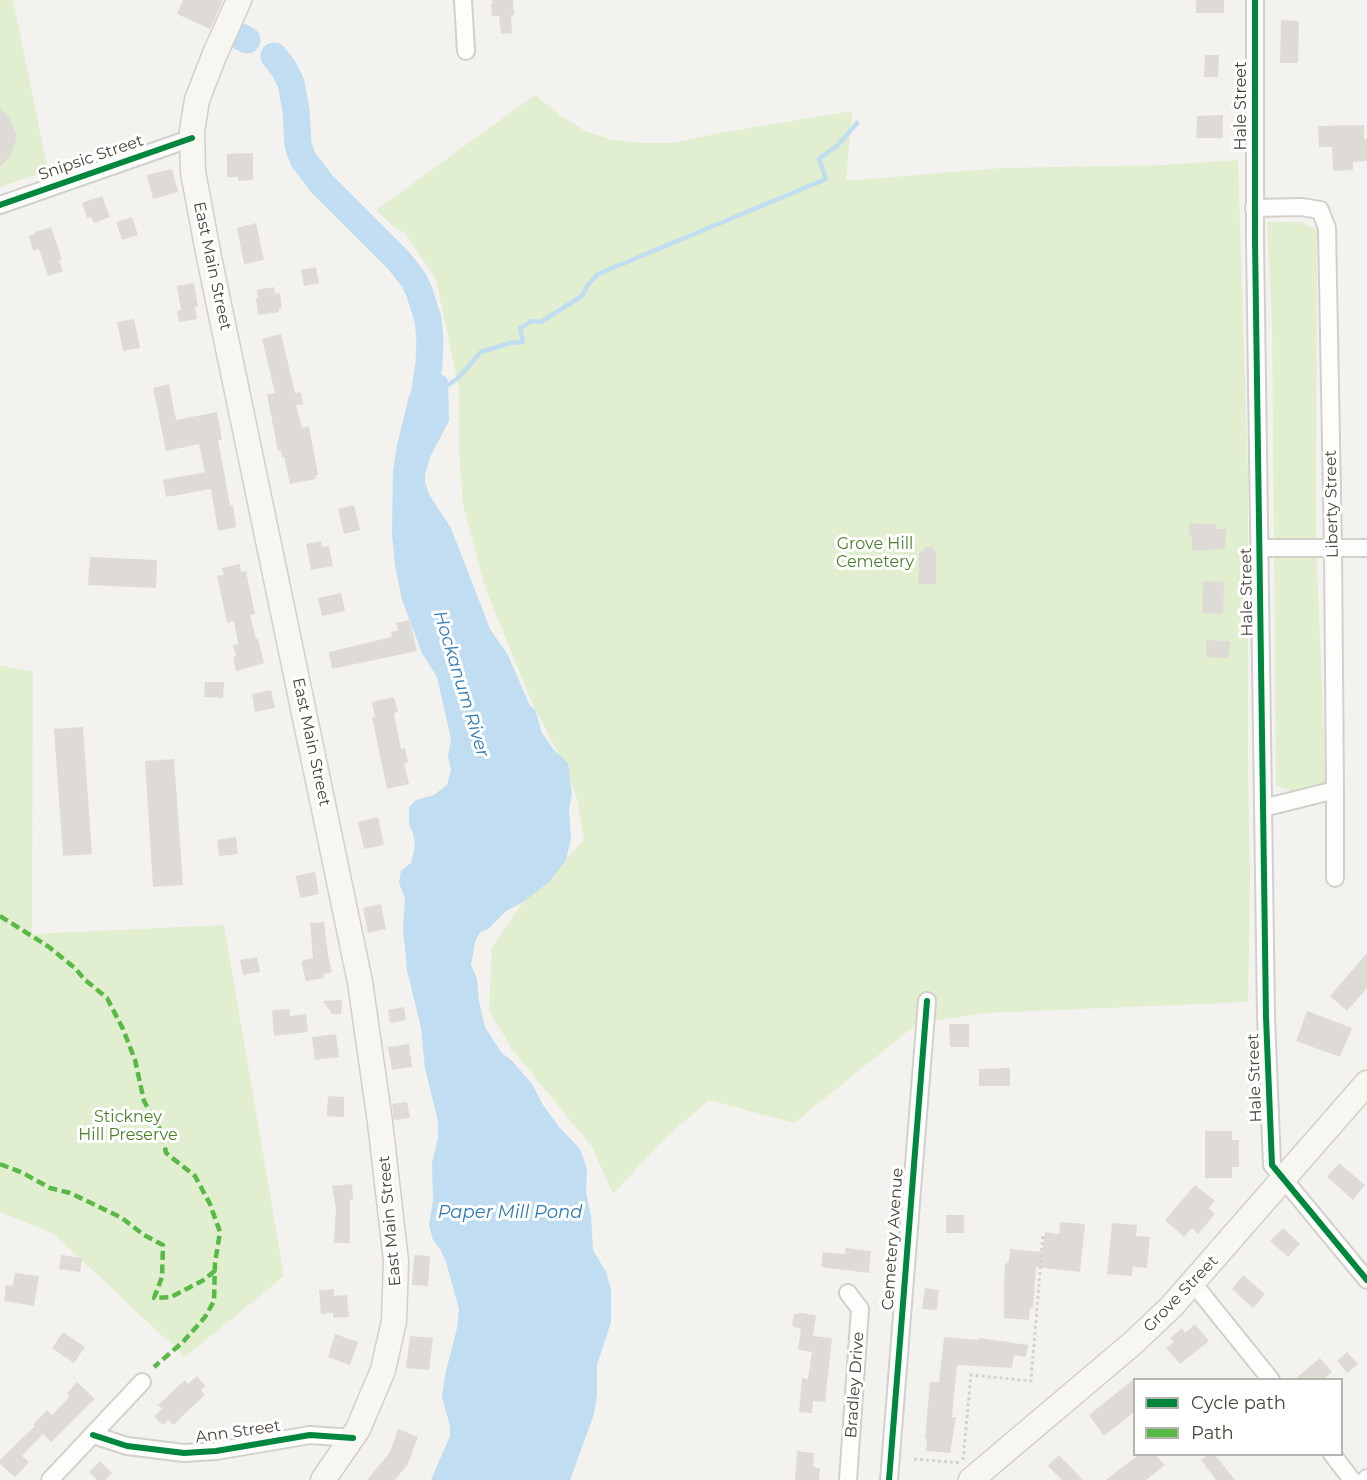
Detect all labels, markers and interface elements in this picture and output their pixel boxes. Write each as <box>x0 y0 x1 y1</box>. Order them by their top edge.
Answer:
street label: Hale Street <box>1231 62 1251 150</box>
street label: Snipsic Street <box>36 131 146 185</box>
street label: East Main Street <box>189 200 235 332</box>
street label: Liberty Street <box>1321 450 1343 558</box>
park label: Grove Hill Cemetery <box>836 534 914 572</box>
street label: Hale Street <box>1237 547 1257 637</box>
water label: Hockanum River <box>428 608 494 760</box>
street label: East Main Street <box>288 676 334 808</box>
street label: Hale Street <box>1244 1033 1266 1123</box>
park label: Stickney Hill Preserve <box>78 1107 178 1145</box>
street label: East Main Street <box>375 1155 405 1287</box>
street label: Cemetery Avenue <box>878 1167 908 1311</box>
water label: Paper Mill Pond <box>438 1202 582 1224</box>
street label: Grove Street <box>1140 1252 1222 1336</box>
street label: Bradley Drive <box>842 1331 868 1439</box>
legend <box>1133 1378 1343 1456</box>
text: Cycle path <box>1191 1392 1286 1414</box>
street label: Ann Street <box>194 1417 282 1447</box>
text: Path <box>1191 1422 1234 1444</box>

